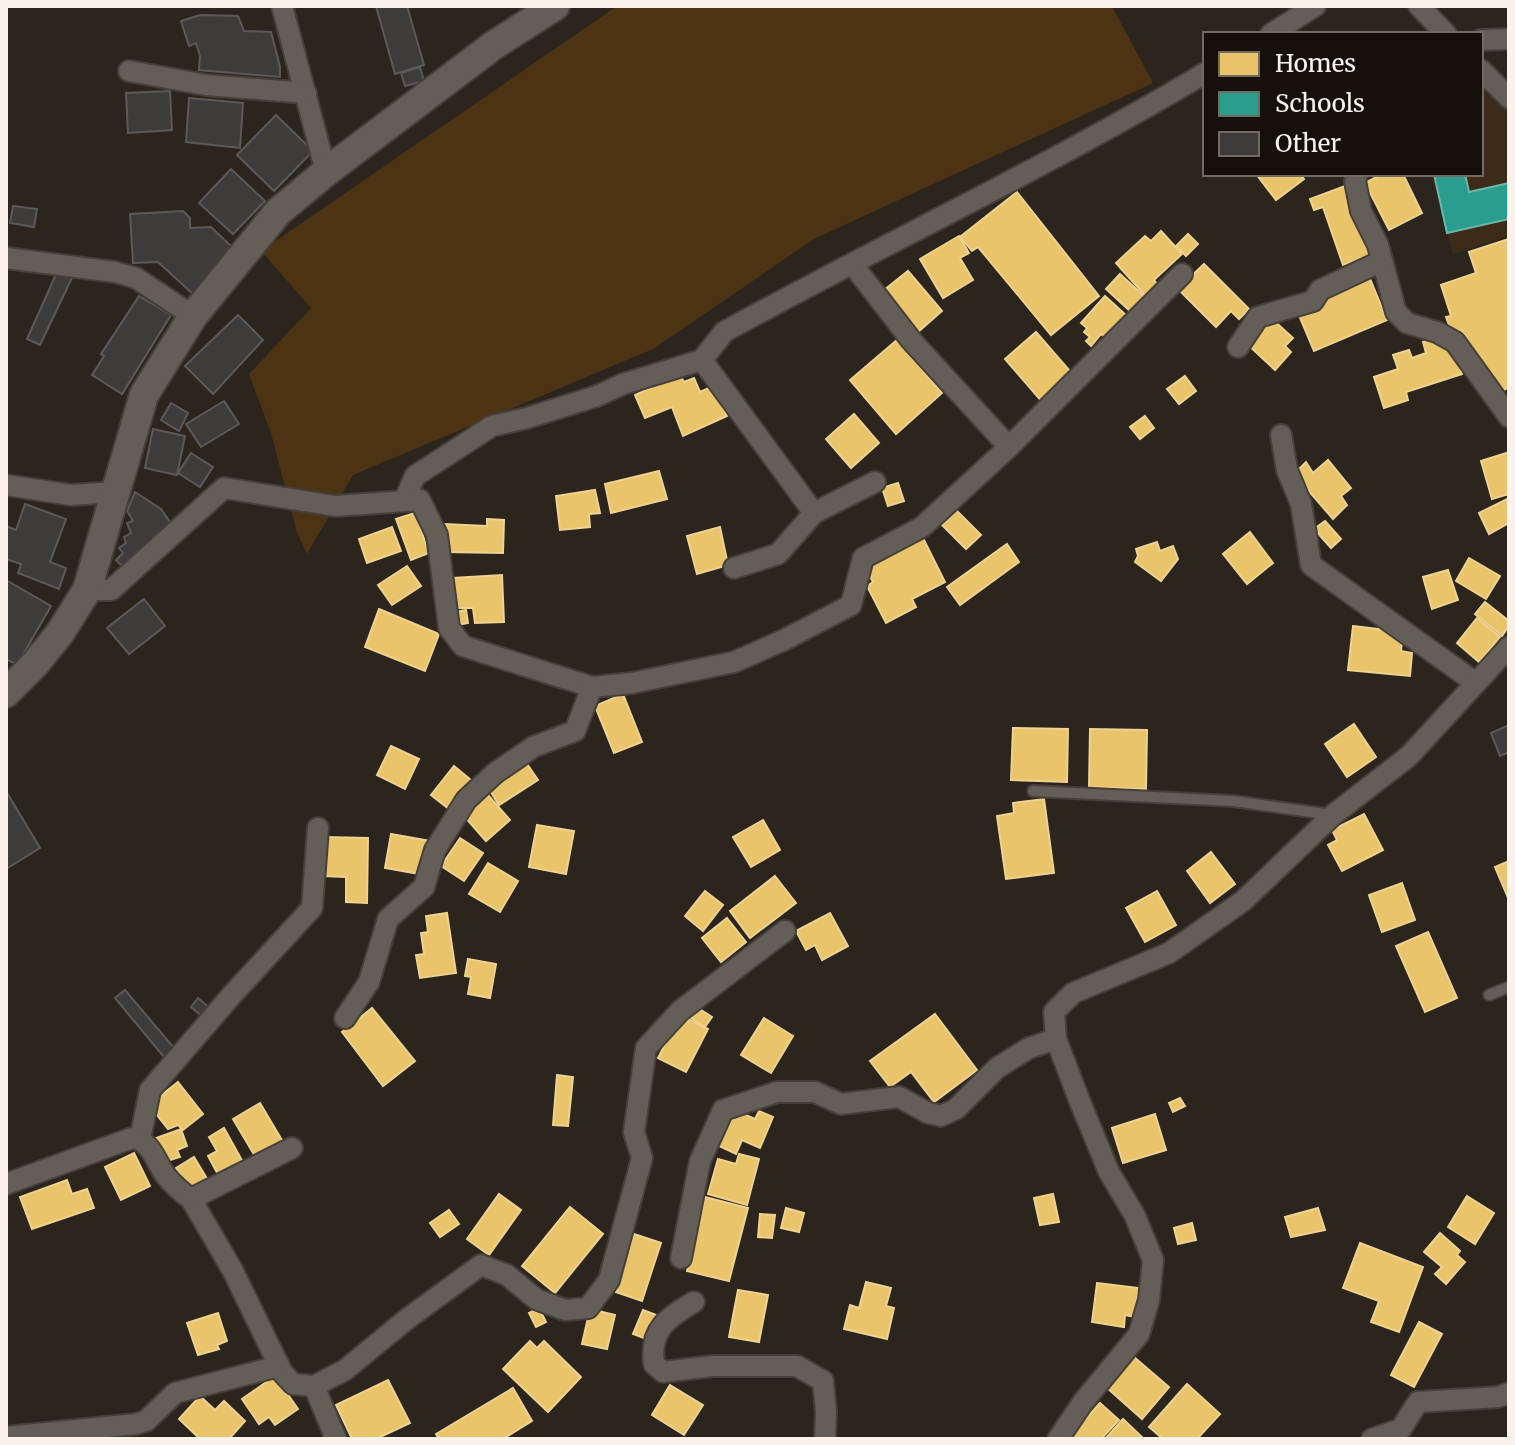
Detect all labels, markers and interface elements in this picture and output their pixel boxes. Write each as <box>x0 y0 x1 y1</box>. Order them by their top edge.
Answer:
legend <box>1203 32 1483 176</box>
text: Homes <box>1275 48 1356 79</box>
text: Schools <box>1275 88 1365 119</box>
text: Other <box>1275 128 1341 159</box>

